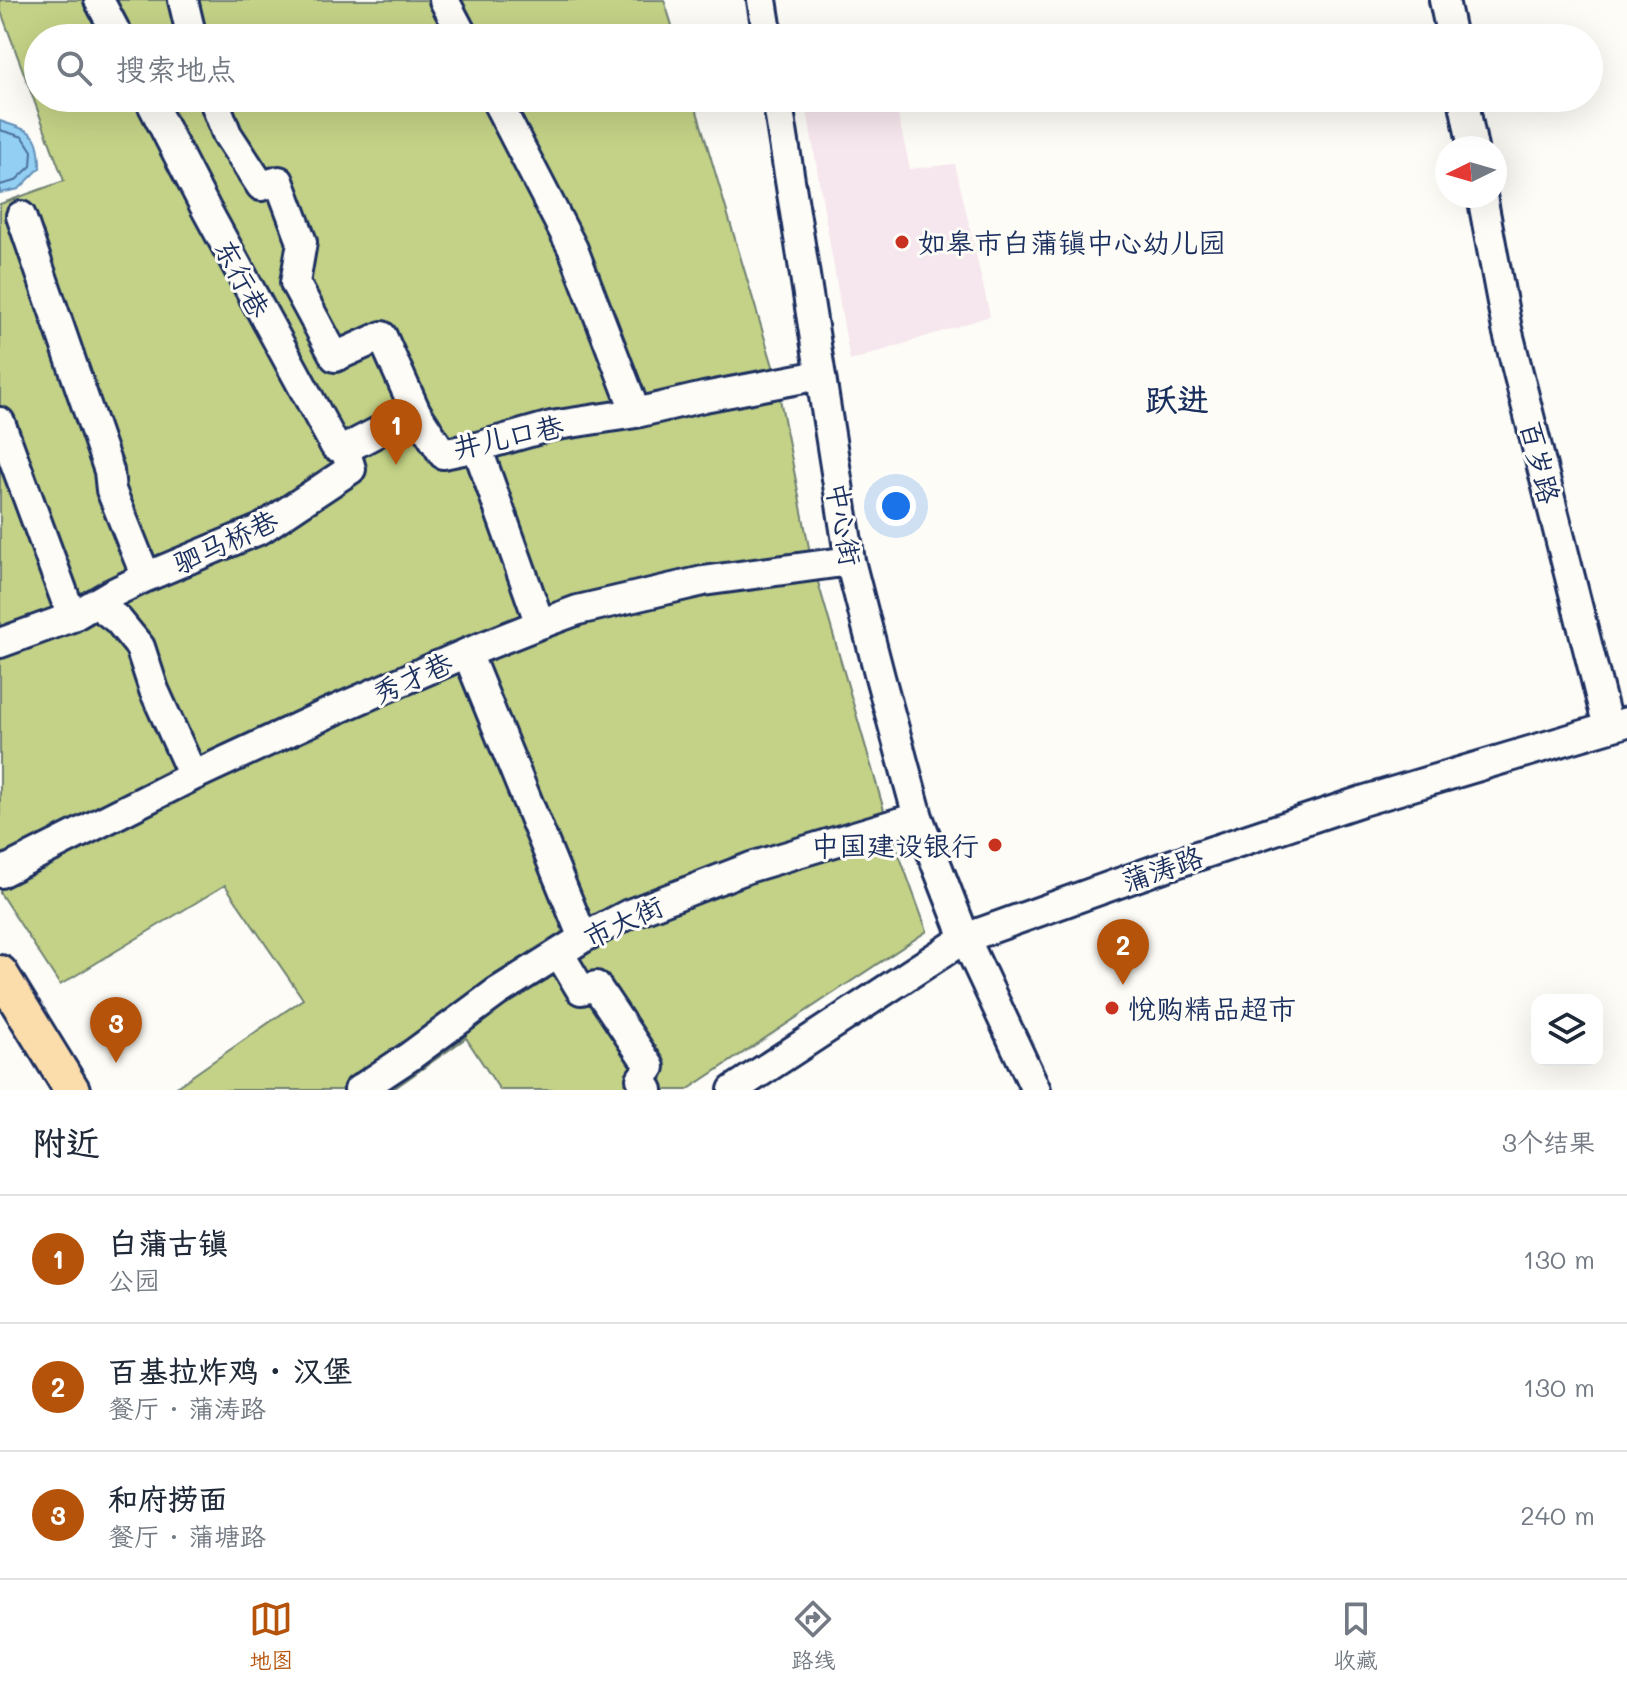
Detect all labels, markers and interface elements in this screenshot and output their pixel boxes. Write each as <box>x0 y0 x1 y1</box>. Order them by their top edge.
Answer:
search box <box>24 24 1603 112</box>
icon: search <box>52 46 96 90</box>
text: 搜索地点 <box>116 48 236 88</box>
north arrow <box>1435 136 1507 208</box>
place label: 如皋市白蒲镇中心幼儿园 <box>918 224 1226 260</box>
street label: 东行巷 <box>207 232 279 324</box>
marker: 如皋市白蒲镇中心幼儿园 <box>893 233 911 251</box>
district label: 跃进 <box>1145 377 1209 419</box>
pin: 1 <box>370 399 422 465</box>
street label: 井儿口巷 <box>449 407 567 465</box>
street label: 百岁路 <box>1513 417 1569 507</box>
street label: 中心街 <box>820 480 870 568</box>
your location <box>876 486 916 526</box>
street label: 驷马桥巷 <box>167 501 284 581</box>
street label: 秀才巷 <box>366 643 459 711</box>
place label: 中国建设银行 <box>811 827 979 863</box>
marker: 中国建设银行 <box>986 836 1004 854</box>
street label: 蒲涛路 <box>1116 837 1208 899</box>
street label: 市大街 <box>577 887 669 955</box>
pin: 2 <box>1097 919 1149 985</box>
place label: 悦购精品超市 <box>1128 990 1296 1026</box>
map controls <box>1531 994 1603 1066</box>
button: layers <box>1531 994 1603 1066</box>
pin: 3 <box>90 997 142 1063</box>
marker: 悦购精品超市 <box>1103 999 1121 1017</box>
text: 附近 <box>32 1119 100 1164</box>
text: 3个结果 <box>1502 1125 1595 1159</box>
text: 白蒲古镇 <box>108 1222 228 1262</box>
text: 1 <box>52 1242 64 1276</box>
text: 130 m <box>1523 1242 1595 1276</box>
text: 公园 <box>108 1263 160 1297</box>
text: 百基拉炸鸡 · 汉堡 <box>108 1350 353 1390</box>
text: 2 <box>51 1370 65 1404</box>
text: 130 m <box>1523 1370 1595 1404</box>
text: 餐厅 · 蒲涛路 <box>108 1391 266 1425</box>
text: 和府捞面 <box>108 1478 228 1518</box>
text: 3 <box>50 1498 66 1532</box>
text: 240 m <box>1520 1498 1595 1532</box>
text: 餐厅 · 蒲塘路 <box>108 1519 266 1553</box>
tab: 地图 <box>249 1597 293 1674</box>
tab: 路线 <box>791 1597 836 1674</box>
tab: 收藏 <box>1334 1597 1378 1674</box>

